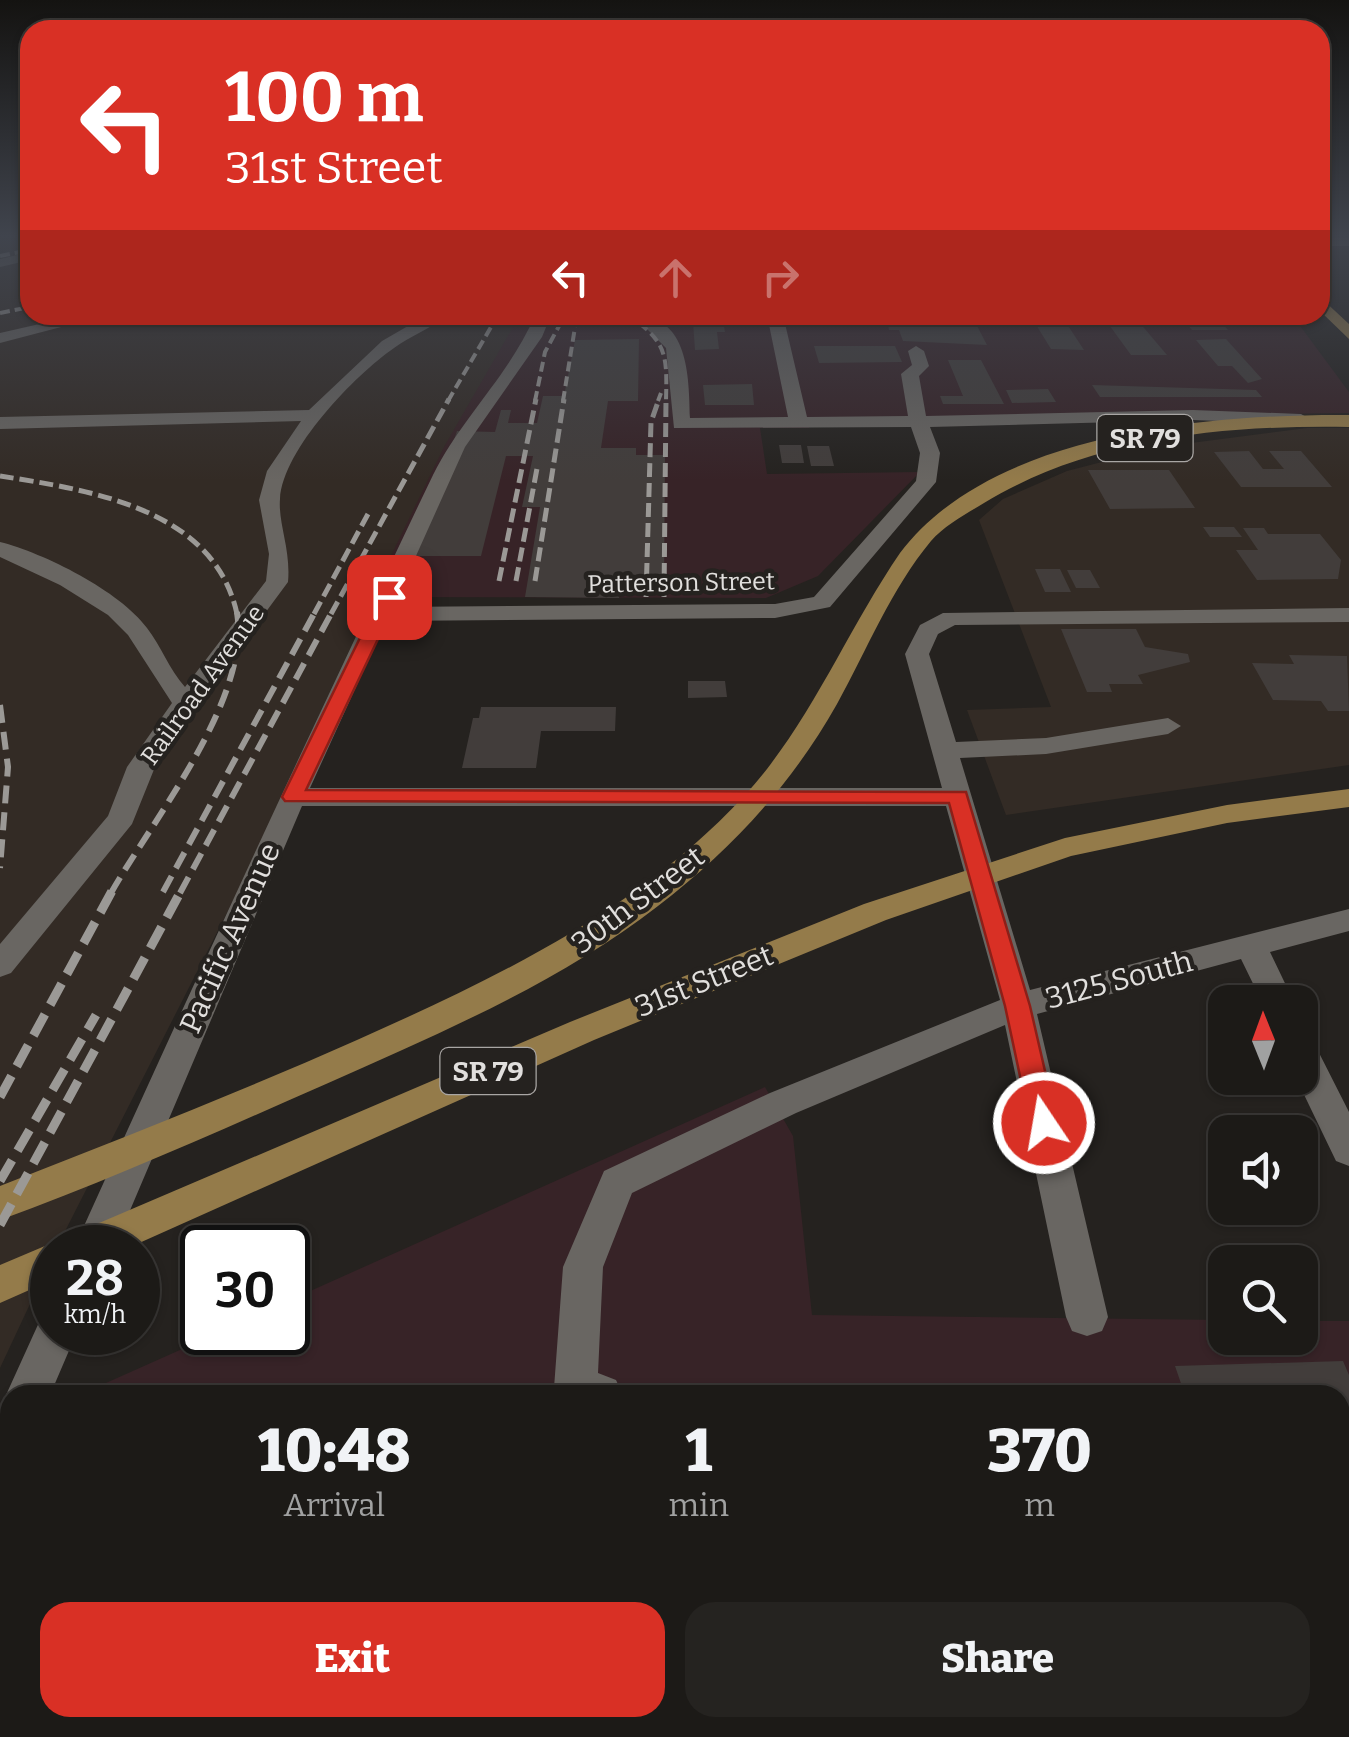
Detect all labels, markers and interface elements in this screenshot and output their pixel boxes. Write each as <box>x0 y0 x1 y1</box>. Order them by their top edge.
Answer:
text: 100 m <box>225 56 424 140</box>
icon: left <box>60 60 190 190</box>
text: 31st Street <box>225 141 443 195</box>
icon: left <box>543 250 598 305</box>
icon: ahead <box>648 250 703 305</box>
icon: right <box>753 250 808 305</box>
road number: SR 79 <box>1098 415 1192 461</box>
pin <box>347 555 432 640</box>
street label: Patterson Street <box>587 566 775 600</box>
icon: arrive <box>362 570 417 625</box>
street label: Railroad Avenue <box>135 599 271 771</box>
street label: Pacific Avenue <box>172 837 288 1039</box>
street label: 30th Street <box>565 839 711 961</box>
street label: 31st Street <box>630 937 778 1025</box>
street label: 3125 South <box>1042 943 1197 1017</box>
north arrow <box>1208 985 1318 1095</box>
map controls <box>1208 985 1318 1355</box>
road number: SR 79 <box>440 1048 536 1094</box>
position arrow <box>992 1071 1096 1175</box>
button: sound <box>1208 1115 1318 1225</box>
speed limit sign: 30 <box>180 1225 310 1355</box>
button: search <box>1208 1245 1318 1355</box>
text: 28 <box>66 1248 124 1308</box>
text: km/h <box>64 1300 126 1330</box>
text: 10:48 <box>258 1415 411 1487</box>
text: 1 <box>685 1415 712 1487</box>
text: 370 <box>987 1415 1092 1487</box>
text: Arrival <box>284 1486 385 1524</box>
text: min <box>669 1486 729 1524</box>
text: m <box>1024 1486 1055 1524</box>
button: Exit <box>40 1602 665 1717</box>
button: Share <box>685 1602 1310 1717</box>

